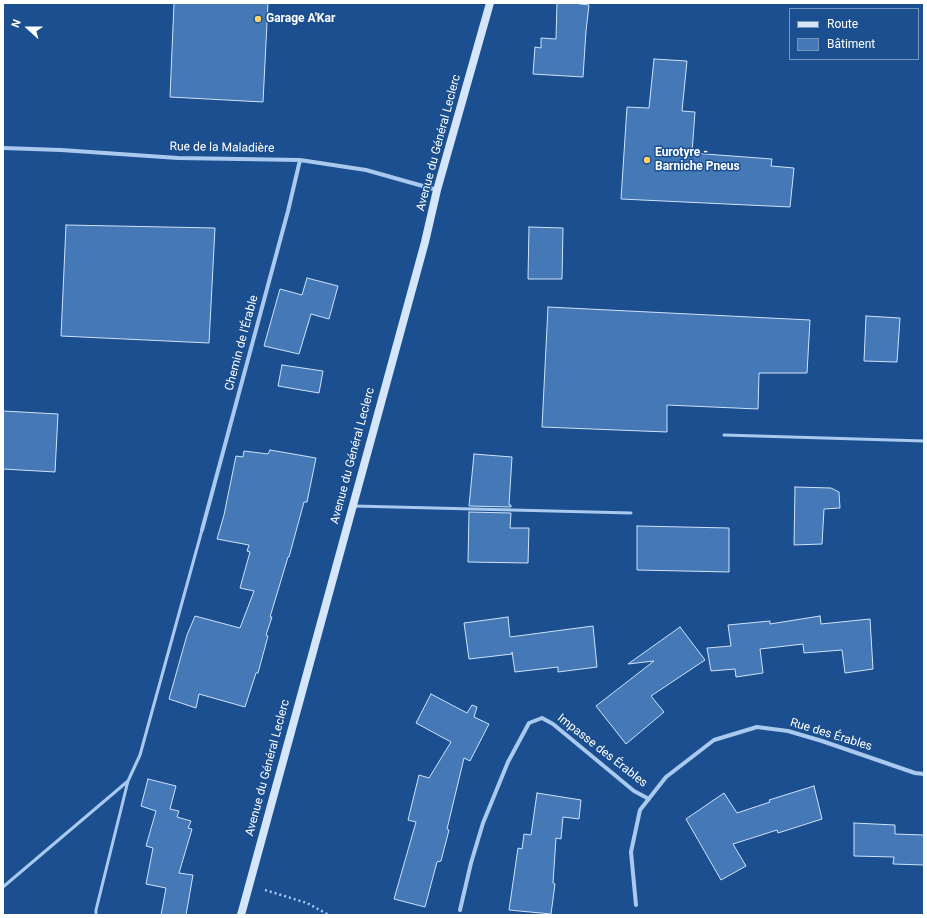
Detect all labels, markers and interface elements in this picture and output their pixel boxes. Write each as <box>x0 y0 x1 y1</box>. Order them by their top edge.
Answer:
north arrow <box>8 8 48 48</box>
legend <box>789 8 919 60</box>
place label: Garage A'Kar <box>266 12 335 26</box>
marker: Garage A'Kar <box>253 14 263 24</box>
text: Route <box>827 17 858 31</box>
text: N <box>9 18 24 29</box>
text: Bâtiment <box>827 37 875 51</box>
street label: Avenue du Général Leclerc <box>414 73 464 213</box>
street label: Rue de la Maladière <box>170 140 274 156</box>
place label: Eurotyre - Barniche Pneus <box>655 146 740 174</box>
marker: Eurotyre - Barniche Pneus <box>642 155 652 165</box>
street label: Chemin de l'Érable <box>222 294 262 392</box>
street label: Avenue du Général Leclerc <box>328 386 378 526</box>
street label: Avenue du Général Leclerc <box>243 698 293 838</box>
street label: Impasse des Érables <box>554 711 650 791</box>
street label: Rue des Érables <box>788 716 874 754</box>

